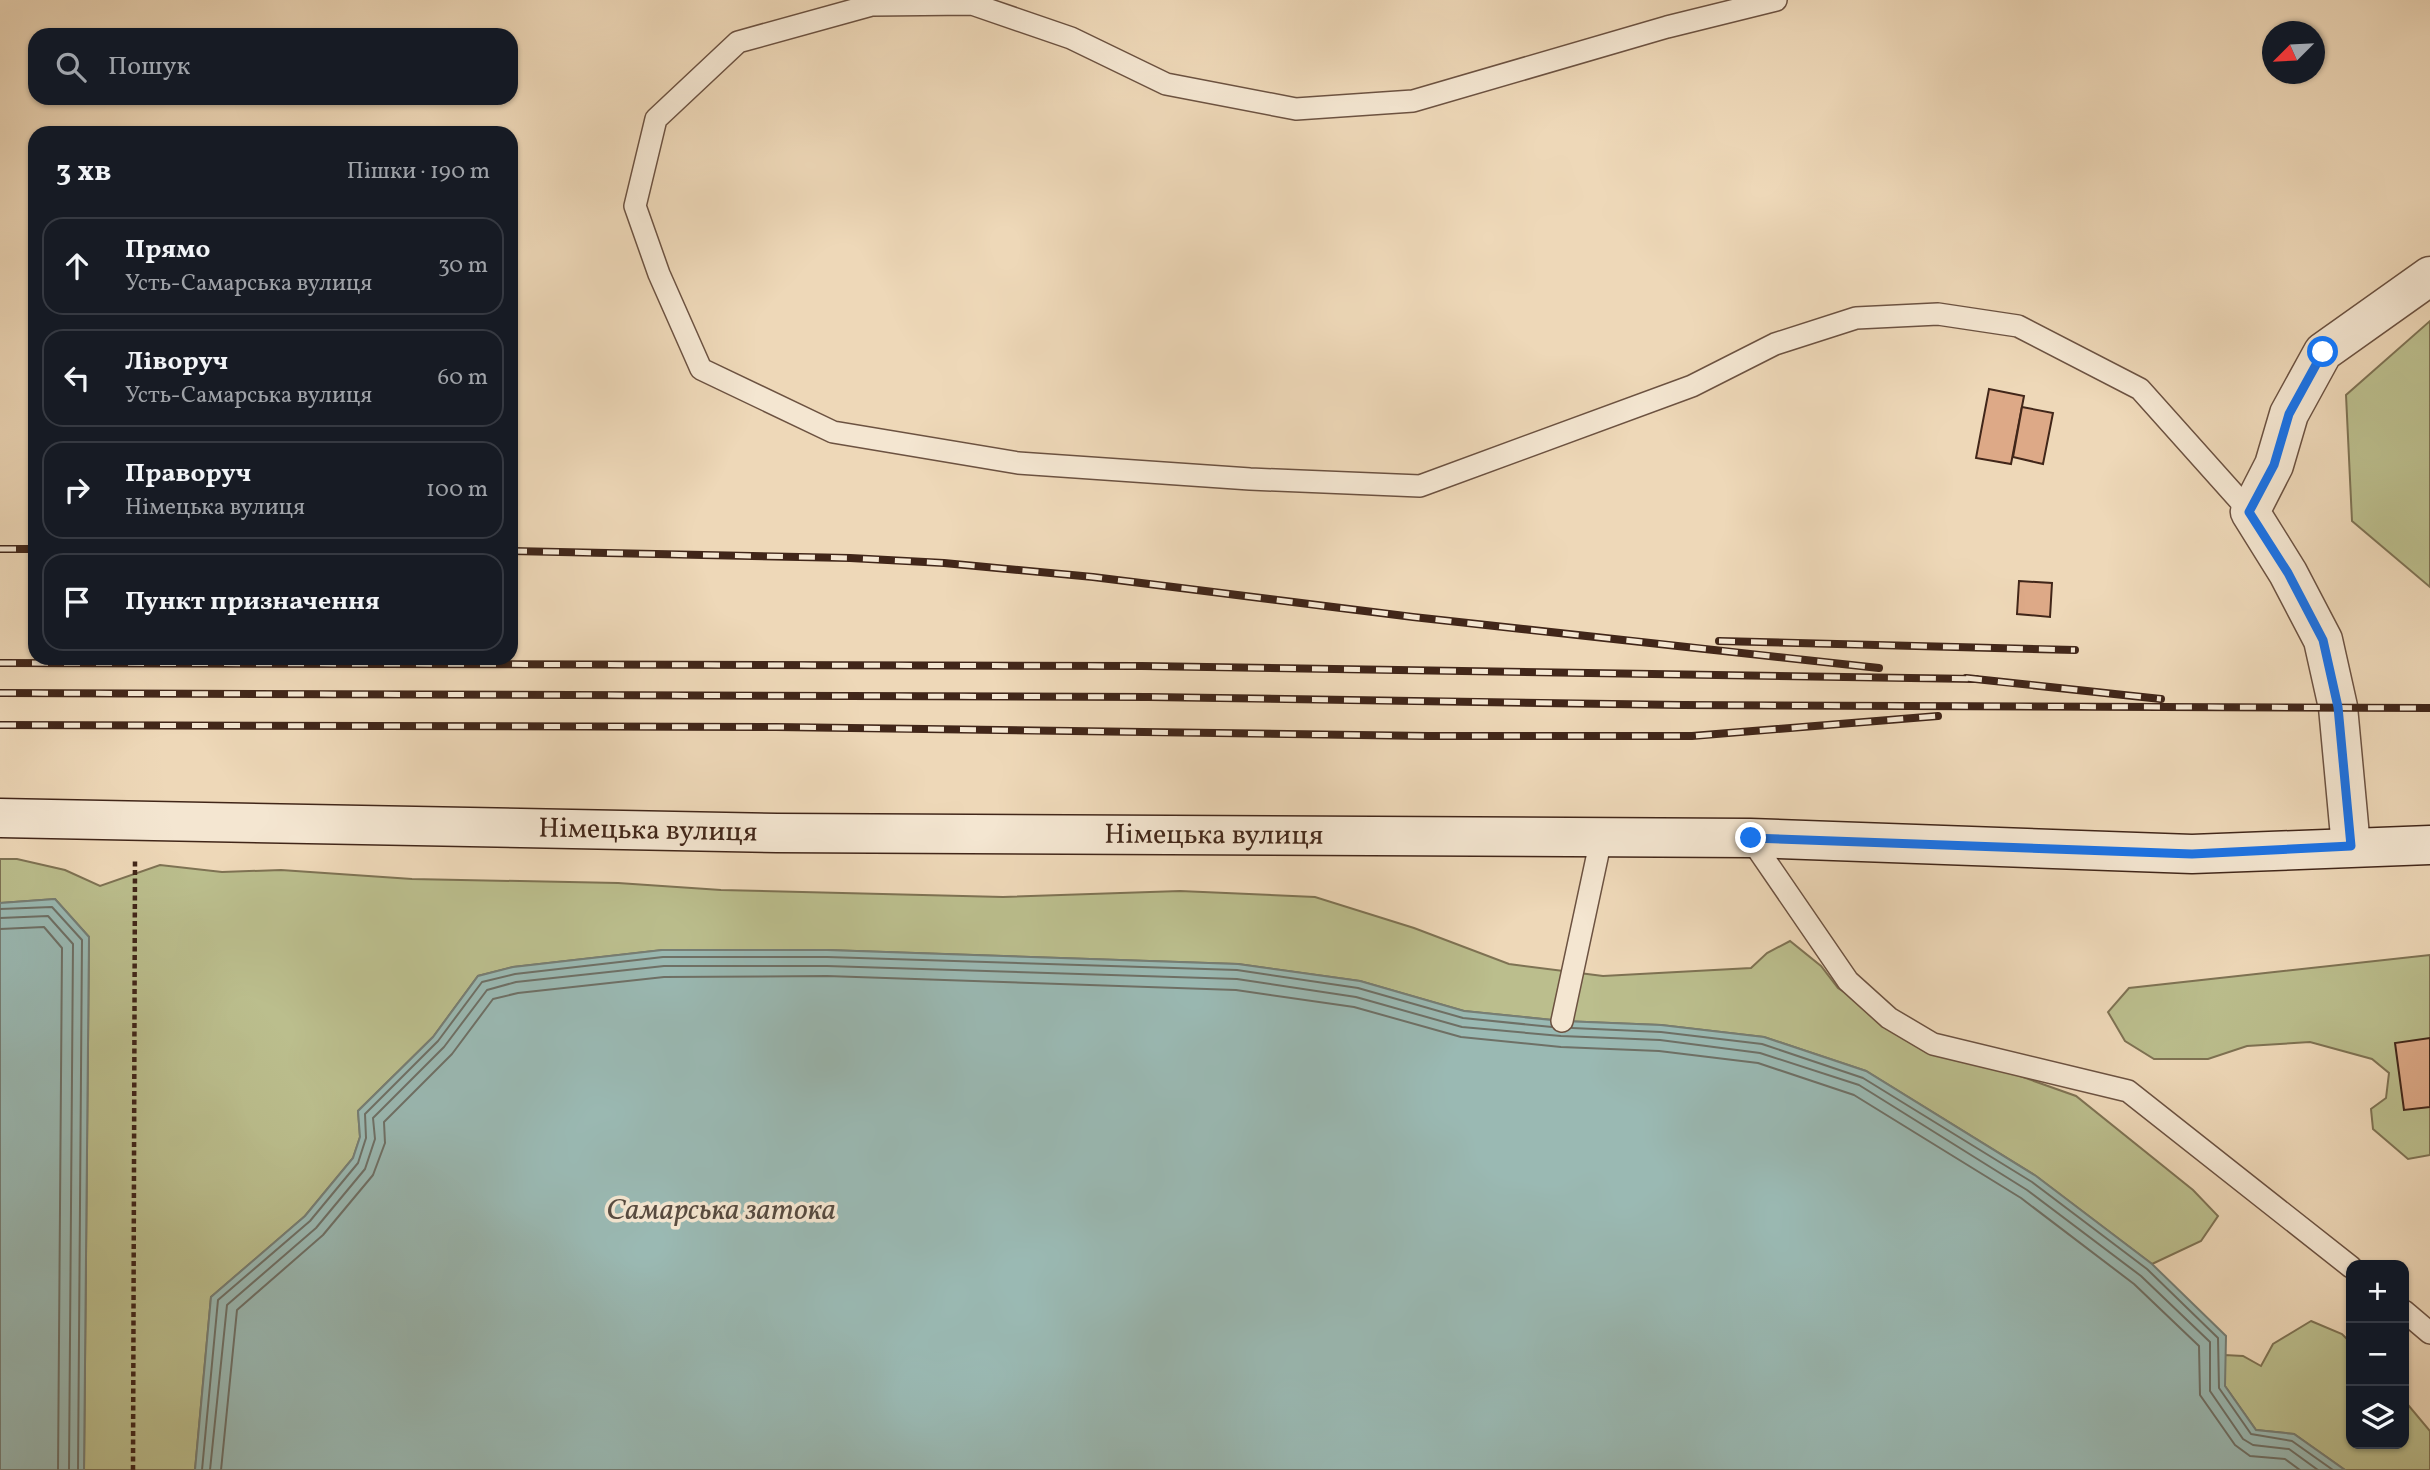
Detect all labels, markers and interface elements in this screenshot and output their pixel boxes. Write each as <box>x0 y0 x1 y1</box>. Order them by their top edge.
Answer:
north arrow <box>2262 21 2325 84</box>
search box <box>28 28 518 105</box>
icon: search <box>52 48 90 86</box>
text: Пошук <box>108 49 190 85</box>
text: 3 хв <box>56 151 112 193</box>
text: Пішки · 190 m <box>347 156 490 188</box>
text: Прямо <box>125 232 210 268</box>
icon: ahead <box>58 247 96 285</box>
text: 30 m <box>438 250 488 282</box>
text: Усть-Самарська вулиця <box>125 268 372 300</box>
route start <box>2307 336 2338 367</box>
text: Ліворуч <box>125 344 228 380</box>
icon: left <box>58 359 96 397</box>
text: 60 m <box>438 362 488 394</box>
text: Усть-Самарська вулиця <box>125 380 372 412</box>
text: Праворуч <box>125 456 251 492</box>
icon: right <box>58 471 96 509</box>
text: 100 m <box>426 474 488 506</box>
text: Німецька вулиця <box>125 492 305 524</box>
icon: arrive <box>58 583 96 621</box>
text: Пункт призначення <box>125 584 380 620</box>
street label: Німецька вулиця <box>538 809 758 852</box>
street label: Німецька вулиця <box>1104 815 1324 855</box>
route end <box>1735 822 1766 853</box>
water label: Самарська затока <box>606 1190 836 1232</box>
map controls <box>2346 1260 2409 1449</box>
button: + <box>2346 1260 2409 1323</box>
button: − <box>2346 1323 2409 1386</box>
button: layers <box>2346 1386 2409 1449</box>

